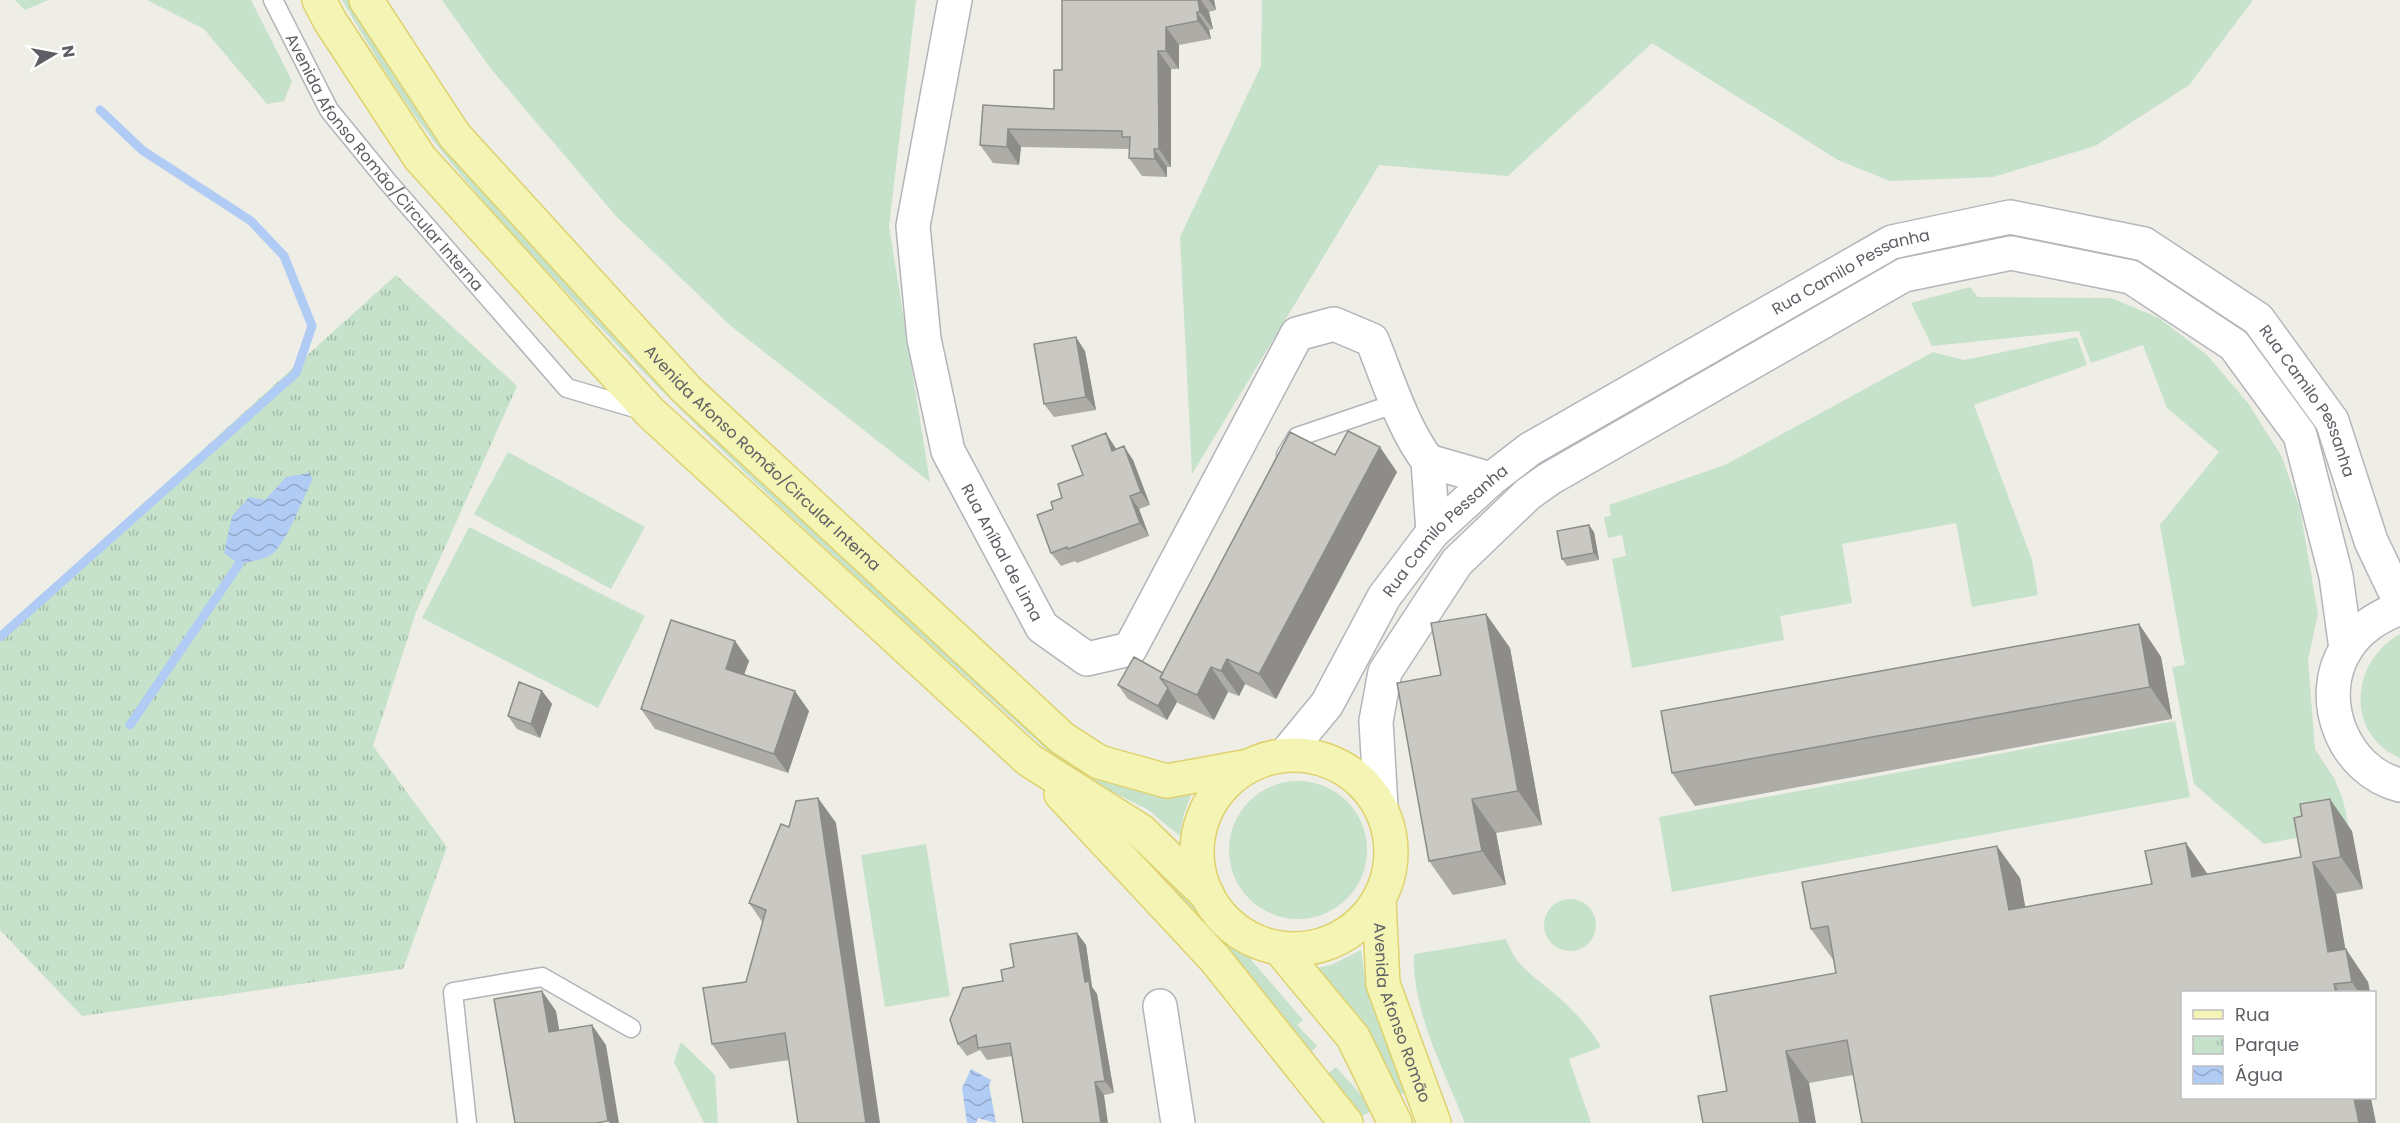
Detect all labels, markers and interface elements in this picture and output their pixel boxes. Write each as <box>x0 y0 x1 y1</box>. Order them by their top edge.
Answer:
north arrow <box>24 24 84 84</box>
street label: Avenida Afonso Romão/Circular Interna <box>280 29 489 296</box>
text: N <box>56 44 81 59</box>
street label: Rua Camilo Pessanha <box>1767 223 1932 320</box>
street label: Rua Camilo Pessanha <box>2254 320 2361 480</box>
street label: Avenida Afonso Romão/Circular Interna <box>639 340 886 576</box>
street label: Rua Camilo Pessanha <box>1377 459 1513 601</box>
street label: Rua Aníbal de Lima <box>956 480 1048 625</box>
street label: Avenida Afonso Romão <box>1369 922 1437 1106</box>
legend <box>2181 991 2376 1099</box>
text: Rua <box>2235 1002 2270 1027</box>
text: Parque <box>2235 1032 2299 1057</box>
text: Água <box>2235 1062 2283 1087</box>

